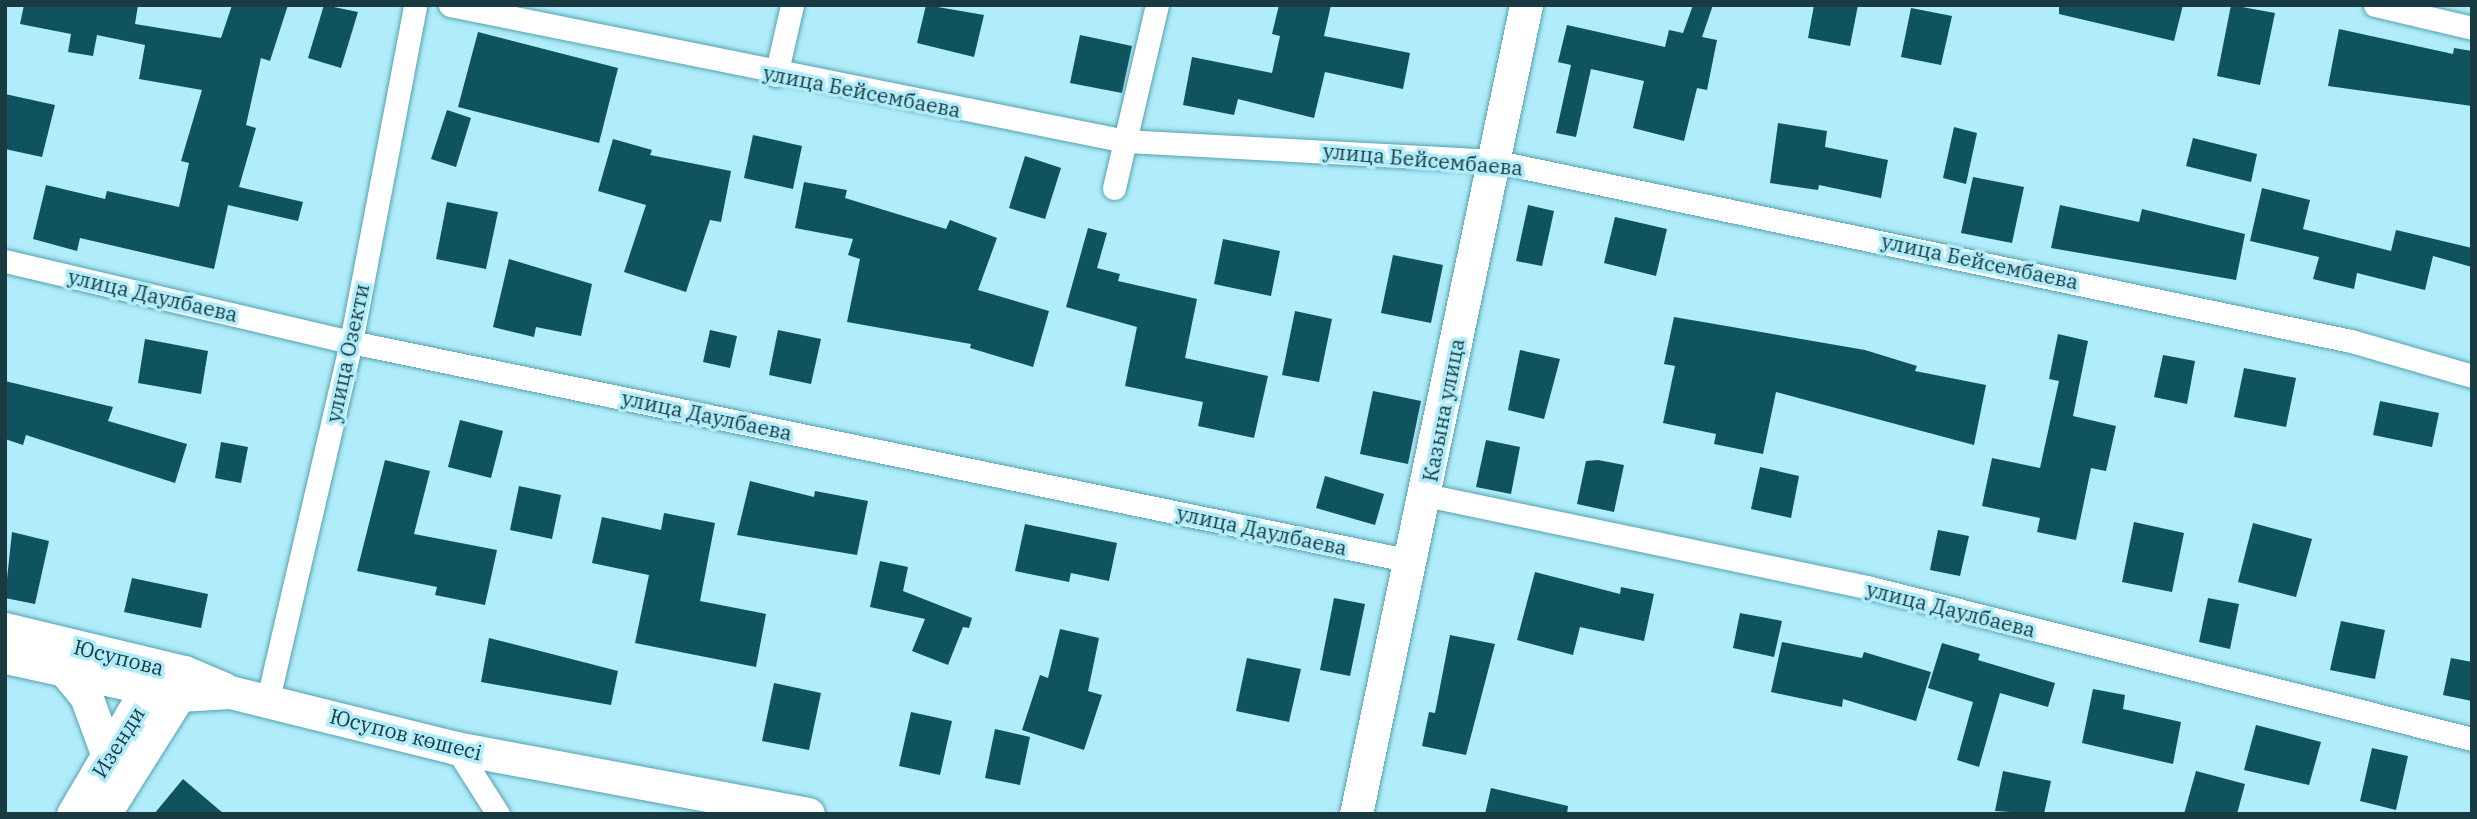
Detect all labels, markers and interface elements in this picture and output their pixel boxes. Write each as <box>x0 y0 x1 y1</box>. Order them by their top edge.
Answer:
street label: улица Бейсембаева <box>761 59 963 123</box>
street label: улица Бейсембаева <box>1322 138 1524 180</box>
street label: улица Бейсембаева <box>1879 228 2081 294</box>
street label: улица Даулбаева <box>66 263 240 327</box>
street label: улица Озекти <box>320 281 374 425</box>
street label: Казына улица <box>1417 336 1469 484</box>
street label: улица Даулбаева <box>620 385 794 445</box>
street label: улица Даулбаева <box>1175 500 1349 560</box>
street label: улица Даулбаева <box>1864 576 2038 642</box>
street label: Юсупова <box>71 634 167 680</box>
street label: Изенди <box>86 702 150 782</box>
street label: Юсупов көшесі <box>327 703 485 765</box>

